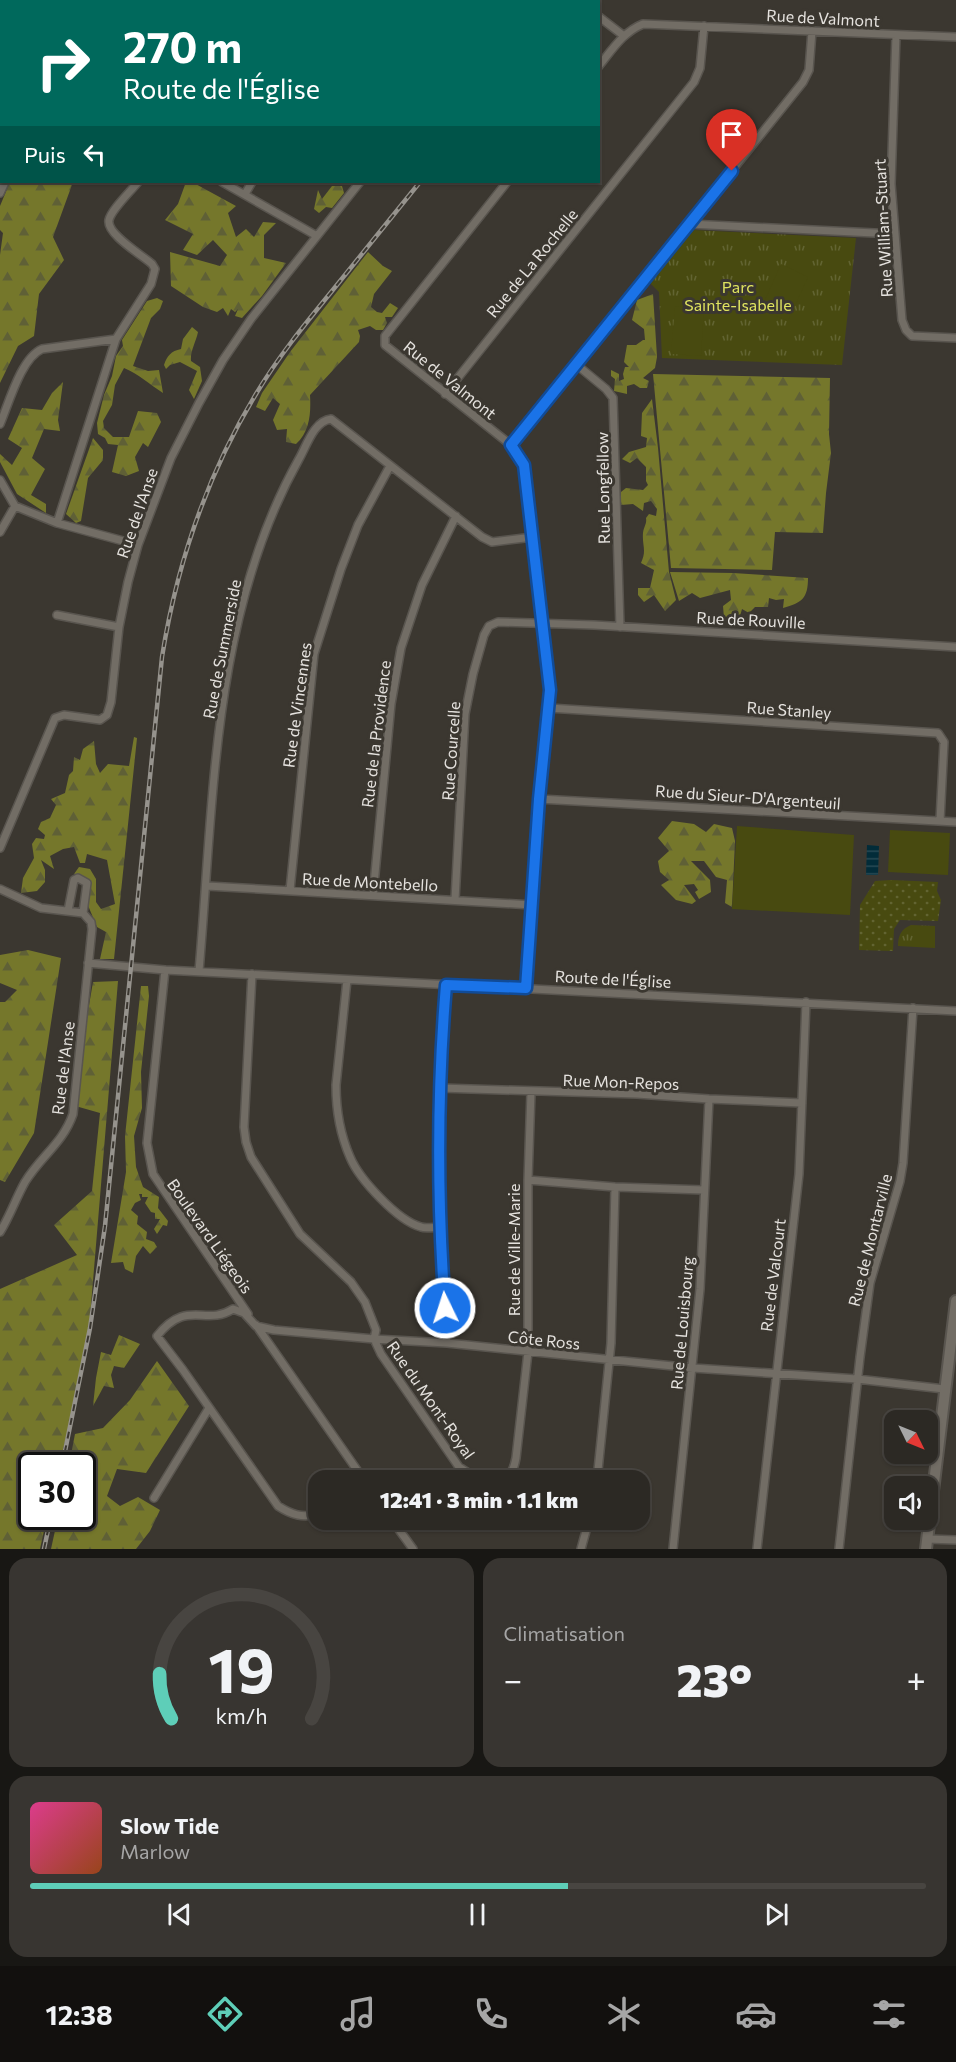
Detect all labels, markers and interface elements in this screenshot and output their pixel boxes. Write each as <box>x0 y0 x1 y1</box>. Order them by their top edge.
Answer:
street label: Rue de Valmont <box>766 5 881 30</box>
text: 270 m <box>123 20 242 72</box>
icon: right <box>24 24 102 102</box>
text: Route de l'Église <box>123 72 320 105</box>
pin <box>706 109 757 171</box>
icon: arrive <box>715 118 748 151</box>
icon: left <box>78 138 111 171</box>
text: Puis <box>24 141 66 168</box>
street label: Rue William-Stuart <box>869 158 896 298</box>
street label: Rue de La Rochelle <box>482 205 581 321</box>
park label: Parc Sainte-Isabelle <box>684 277 792 314</box>
street label: Rue de Valmont <box>400 336 501 423</box>
street label: Rue Longfellow <box>592 432 613 544</box>
street label: Rue de l'Anse <box>112 465 161 560</box>
street label: Rue de Summerside <box>199 578 244 720</box>
street label: Rue de Rouville <box>696 607 806 632</box>
street label: Rue de Vincennes <box>278 641 315 769</box>
street label: Rue de la Providence <box>357 659 394 809</box>
street label: Rue Stanley <box>746 697 832 722</box>
street label: Rue Courcelle <box>438 701 463 801</box>
street label: Rue du Sieur-D'Argenteuil <box>655 781 841 812</box>
street label: Rue de Montebello <box>301 868 439 895</box>
street label: Route de l'Église <box>554 966 672 991</box>
street label: Rue de l'Anse <box>47 1020 78 1116</box>
street label: Rue Mon-Repos <box>562 1070 680 1093</box>
street label: Rue de Montarville <box>844 1172 895 1308</box>
street label: Boulevard Liégeois <box>164 1175 257 1297</box>
street label: Rue de Ville-Marie <box>504 1184 523 1316</box>
street label: Rue de Valcourt <box>756 1217 789 1333</box>
street label: Rue de Louisbourg <box>666 1255 697 1390</box>
position arrow <box>413 1276 477 1340</box>
street label: Côte Ross <box>507 1326 581 1353</box>
street label: Rue du Mont-Royal <box>384 1337 479 1462</box>
north arrow <box>884 1410 938 1464</box>
map controls <box>884 1410 938 1530</box>
speed limit sign: 30 <box>18 1452 96 1530</box>
button: sound <box>884 1476 938 1530</box>
text: 12:41 · 3 min · 1.1 km <box>380 1486 578 1513</box>
text: Climatisation <box>504 1621 625 1645</box>
text: 19 <box>208 1630 275 1706</box>
text: 23° <box>677 1651 752 1706</box>
text: − <box>504 1658 522 1699</box>
text: + <box>907 1658 926 1699</box>
text: km/h <box>215 1703 267 1729</box>
text: Slow Tide <box>120 1812 219 1839</box>
text: Marlow <box>120 1839 190 1863</box>
icon: previous <box>163 1898 196 1931</box>
icon: pause <box>461 1898 494 1931</box>
icon: next <box>760 1898 793 1931</box>
icon: directions <box>204 1993 246 2035</box>
icon: music <box>337 1993 379 2035</box>
icon: phone <box>470 1993 512 2035</box>
icon: climate <box>603 1993 645 2035</box>
icon: car <box>735 1993 777 2035</box>
icon: filters <box>868 1993 910 2035</box>
text: 12:38 <box>45 1998 113 2031</box>

